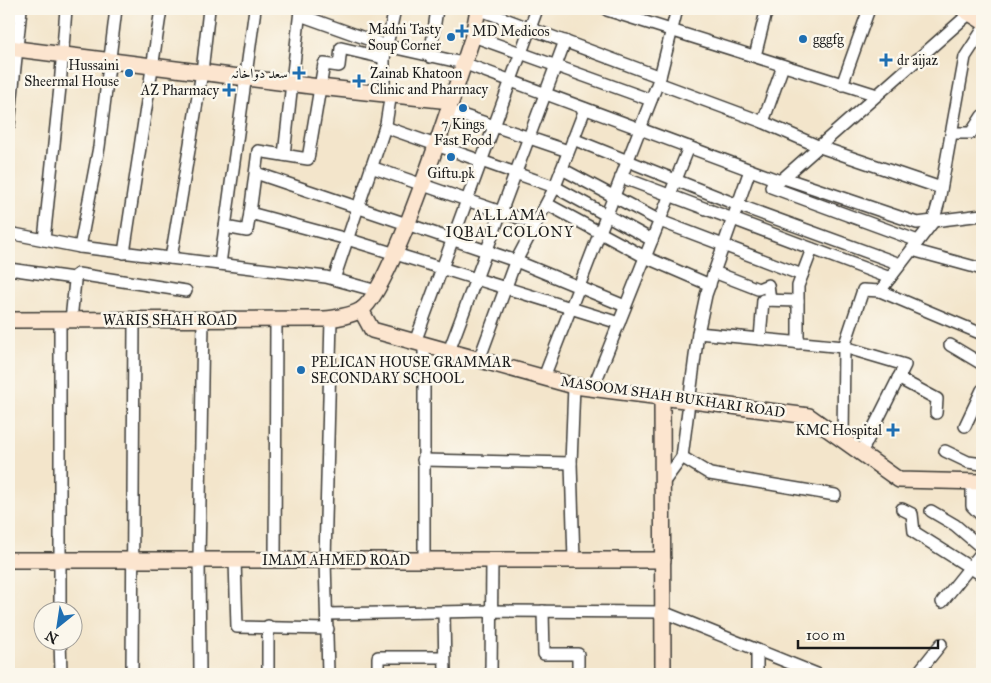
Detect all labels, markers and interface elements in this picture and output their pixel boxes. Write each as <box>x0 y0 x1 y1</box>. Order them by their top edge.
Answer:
place label: Madni Tasty Soup Corner <box>368 21 442 54</box>
place label: MD Medicos <box>472 23 550 40</box>
marker: MD Medicos <box>456 25 468 37</box>
marker: Madni Tasty Soup Corner <box>445 31 457 43</box>
place label: gggfg <box>813 31 844 48</box>
marker: gggfg <box>797 33 809 45</box>
place label: dr aijaz <box>897 52 938 69</box>
marker: dr aijaz <box>879 53 893 67</box>
place label: Hussaini Sheermal House <box>24 57 119 90</box>
place label: سعد دواخانہ <box>230 65 288 82</box>
place label: Zainab Khatoon Clinic and Pharmacy <box>370 65 489 98</box>
marker: سعد دواخانہ <box>292 66 306 80</box>
marker: Hussaini Sheermal House <box>123 67 135 79</box>
marker: Zainab Khatoon Clinic and Pharmacy <box>352 74 366 88</box>
place label: AZ Pharmacy <box>140 82 219 99</box>
marker: AZ Pharmacy <box>223 84 235 96</box>
marker: 7 Kings Fast Food <box>457 102 469 114</box>
place label: 7 Kings Fast Food <box>434 116 492 149</box>
marker: Giftu.pk <box>445 151 457 163</box>
place label: Giftu.pk <box>427 165 475 182</box>
district label: ALLAMA IQBAL COLONY <box>445 206 575 241</box>
street label: WARIS SHAH ROAD <box>103 312 237 329</box>
place label: PELICAN HOUSE GRAMMAR SECONDARY SCHOOL <box>311 354 512 387</box>
marker: PELICAN HOUSE GRAMMAR SECONDARY SCHOOL <box>295 364 307 376</box>
street label: MASOOM SHAH BUKHARI ROAD <box>560 373 786 421</box>
place label: KMC Hospital <box>796 422 882 439</box>
marker: KMC Hospital <box>886 423 900 437</box>
street label: IMAM AHMED ROAD <box>262 552 410 569</box>
north arrow <box>32 600 82 650</box>
scale bar <box>798 618 938 650</box>
text: N <box>42 626 61 647</box>
text: 100 m <box>806 626 846 644</box>

